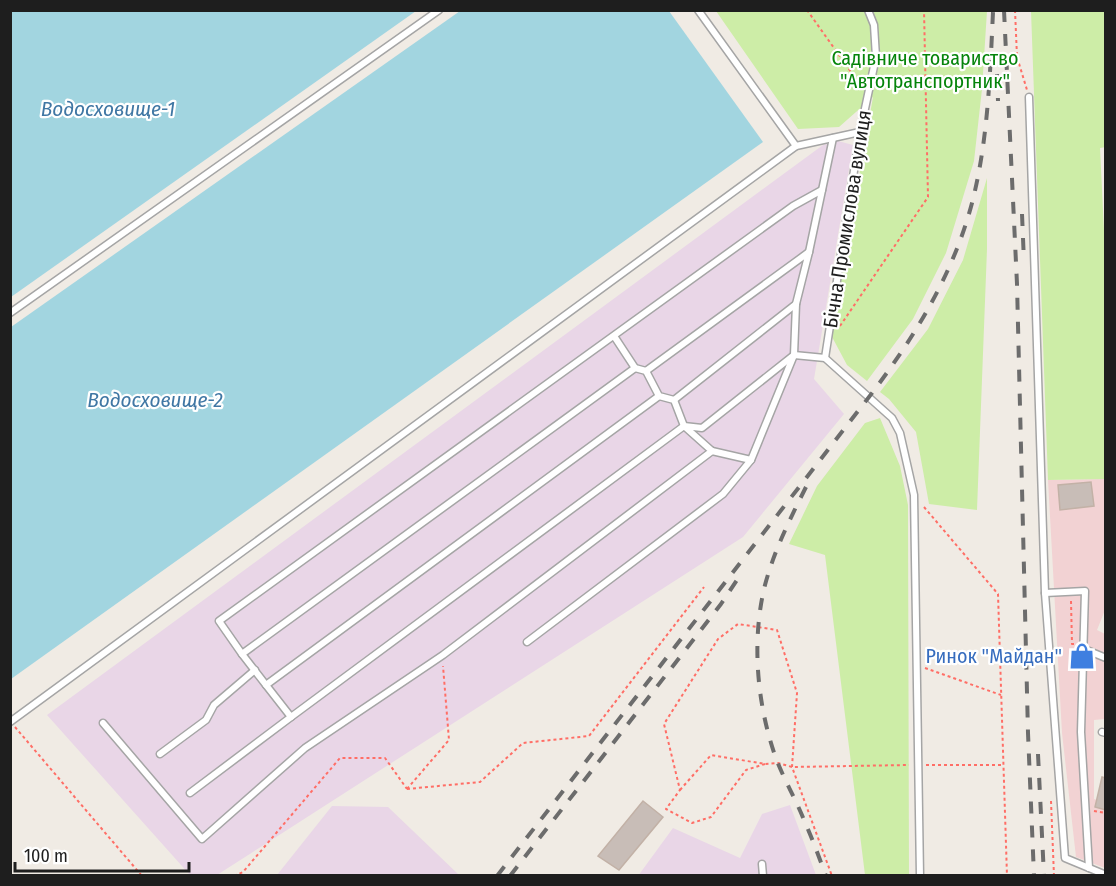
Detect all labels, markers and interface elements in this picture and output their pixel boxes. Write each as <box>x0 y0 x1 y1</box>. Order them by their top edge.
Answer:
park label: Садівниче товариство "Автотранспортник" <box>831 46 1019 93</box>
water label: Водосховище-1 <box>41 96 175 122</box>
street label: Бічна Промислова вулиця <box>818 108 876 330</box>
water label: Водосховище-2 <box>87 387 223 413</box>
shop icon: Ринок "Майдан" <box>1067 641 1097 671</box>
place label: Ринок "Майдан" <box>926 644 1062 668</box>
scale bar <box>15 835 189 873</box>
text: 100 m <box>24 845 68 867</box>

